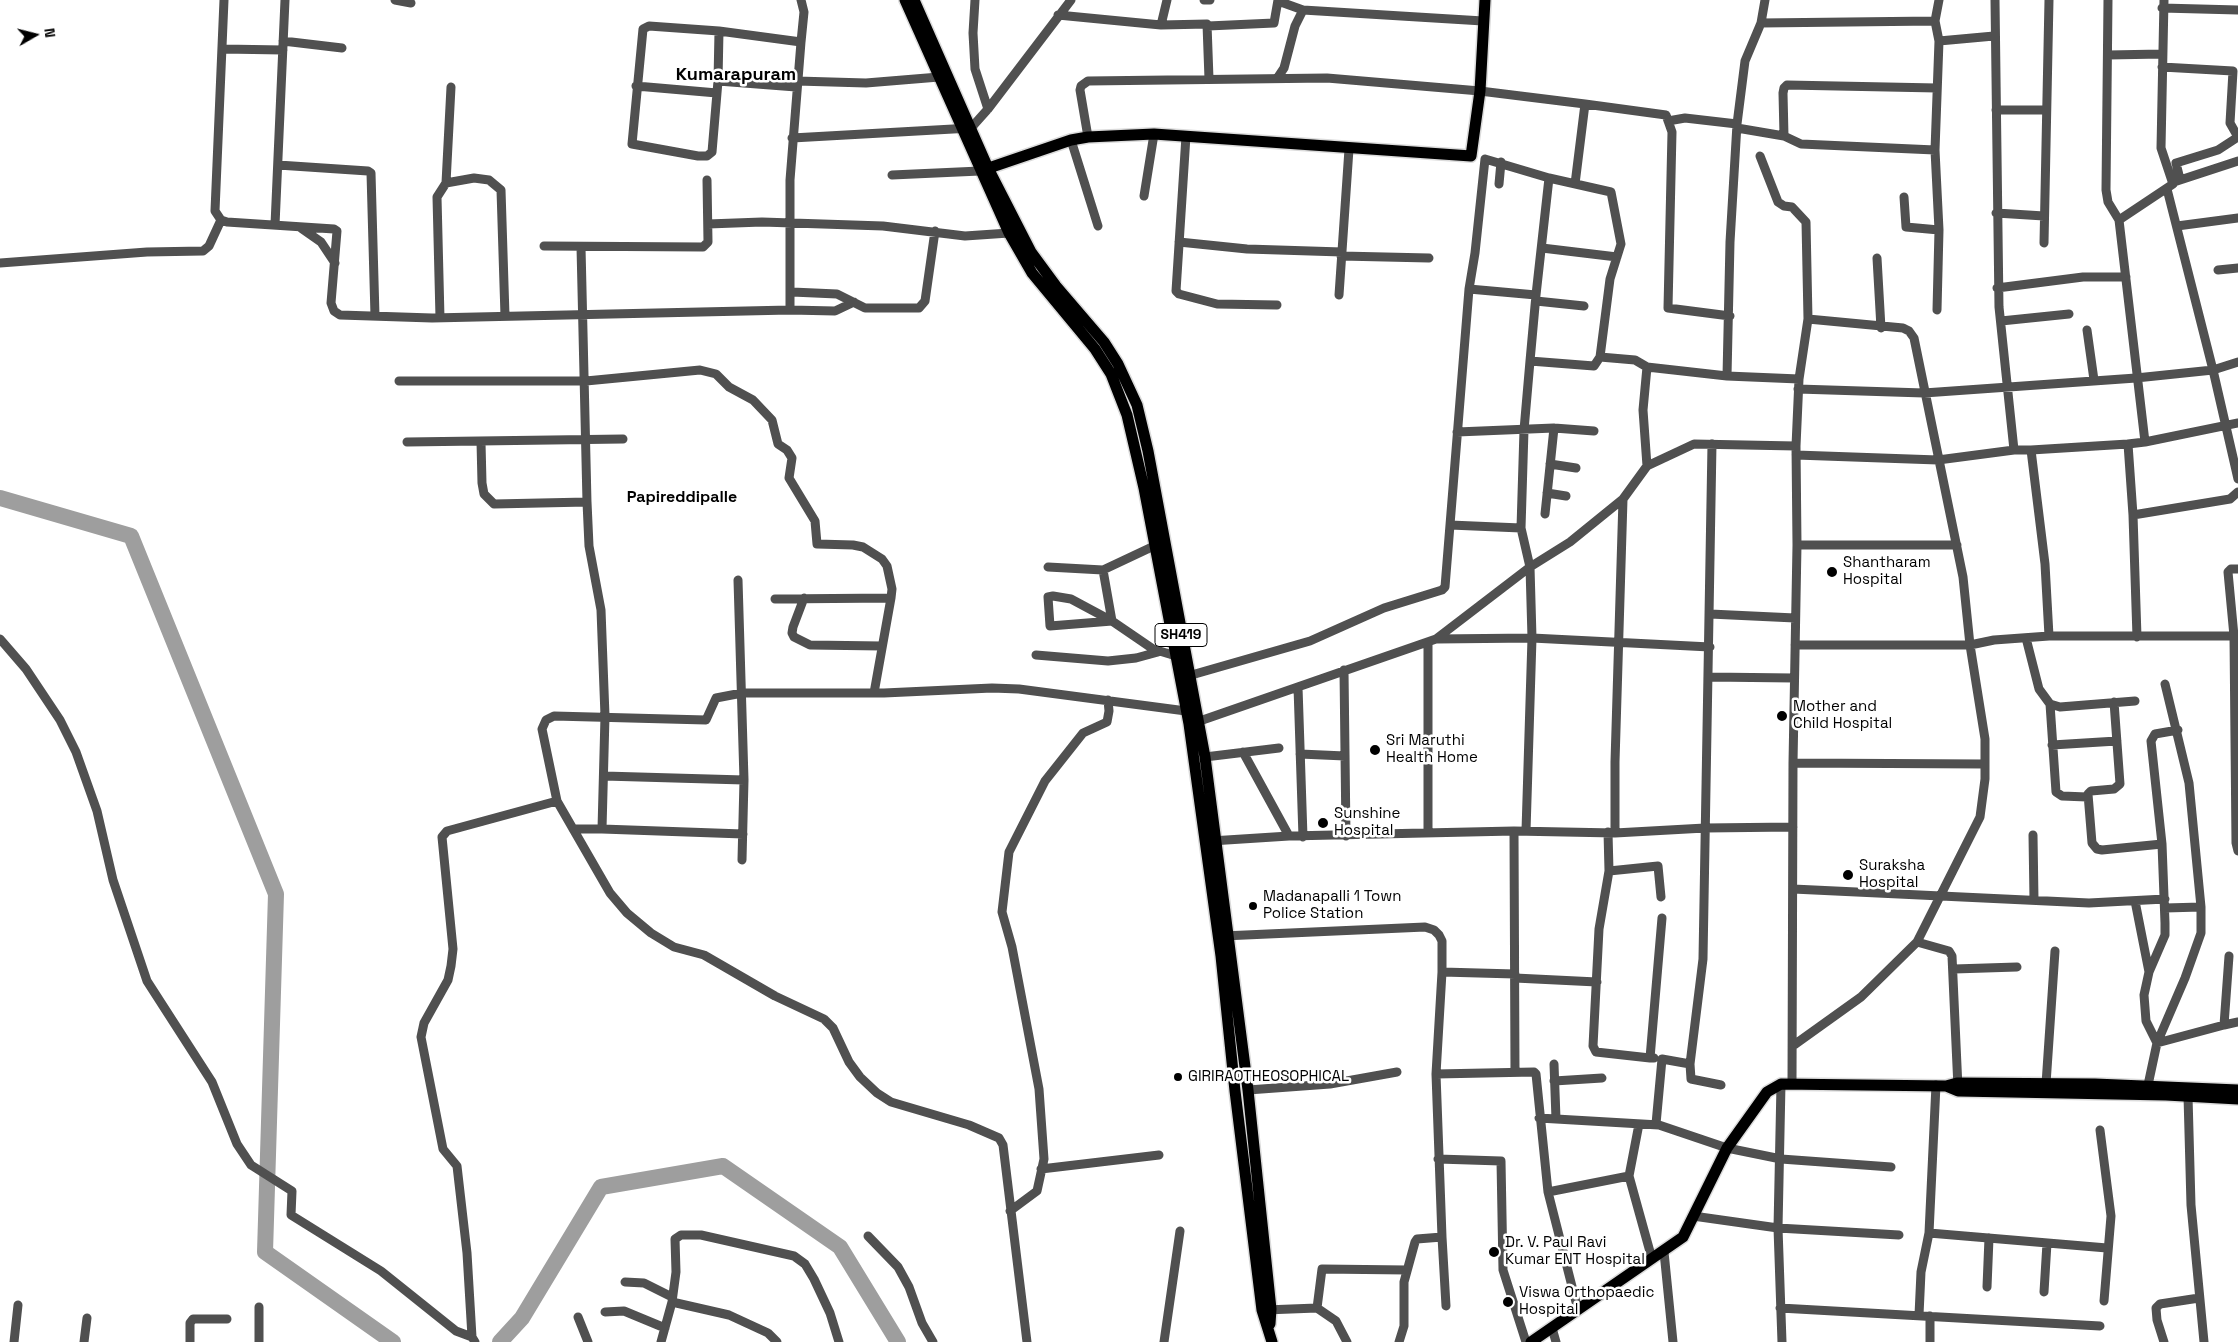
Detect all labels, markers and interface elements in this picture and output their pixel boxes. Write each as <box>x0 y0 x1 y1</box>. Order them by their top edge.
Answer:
north arrow <box>10 10 60 60</box>
text: N <box>40 27 59 39</box>
district label: Kumarapuram <box>676 64 796 86</box>
district label: Papireddipalle <box>627 488 737 508</box>
place label: Shantharam Hospital <box>1843 554 1931 589</box>
marker: Shantharam Hospital <box>1825 565 1839 579</box>
road number: SH419 <box>1155 624 1207 646</box>
place label: Mother and Child Hospital <box>1793 698 1892 733</box>
marker: Mother and Child Hospital <box>1775 709 1789 723</box>
place label: Sri Maruthi Health Home <box>1386 732 1478 767</box>
marker: Sri Maruthi Health Home <box>1368 743 1382 757</box>
place label: Sunshine Hospital <box>1334 805 1400 840</box>
marker: Sunshine Hospital <box>1316 816 1330 830</box>
place label: Suraksha Hospital <box>1859 857 1925 892</box>
marker: Suraksha Hospital <box>1841 868 1855 882</box>
place label: Madanapalli 1 Town Police Station <box>1263 888 1401 923</box>
marker: Madanapalli 1 Town Police Station <box>1247 900 1259 912</box>
place label: GIRIRAOTHEOSOPHICAL <box>1188 1068 1349 1086</box>
marker: GIRIRAOTHEOSOPHICAL <box>1172 1071 1184 1083</box>
place label: Dr. V. Paul Ravi Kumar ENT Hospital <box>1505 1234 1645 1269</box>
marker: Dr. V. Paul Ravi Kumar ENT Hospital <box>1487 1245 1501 1259</box>
place label: Viswa Orthopaedic Hospital <box>1519 1284 1654 1319</box>
marker: Viswa Orthopaedic Hospital <box>1501 1295 1515 1309</box>

